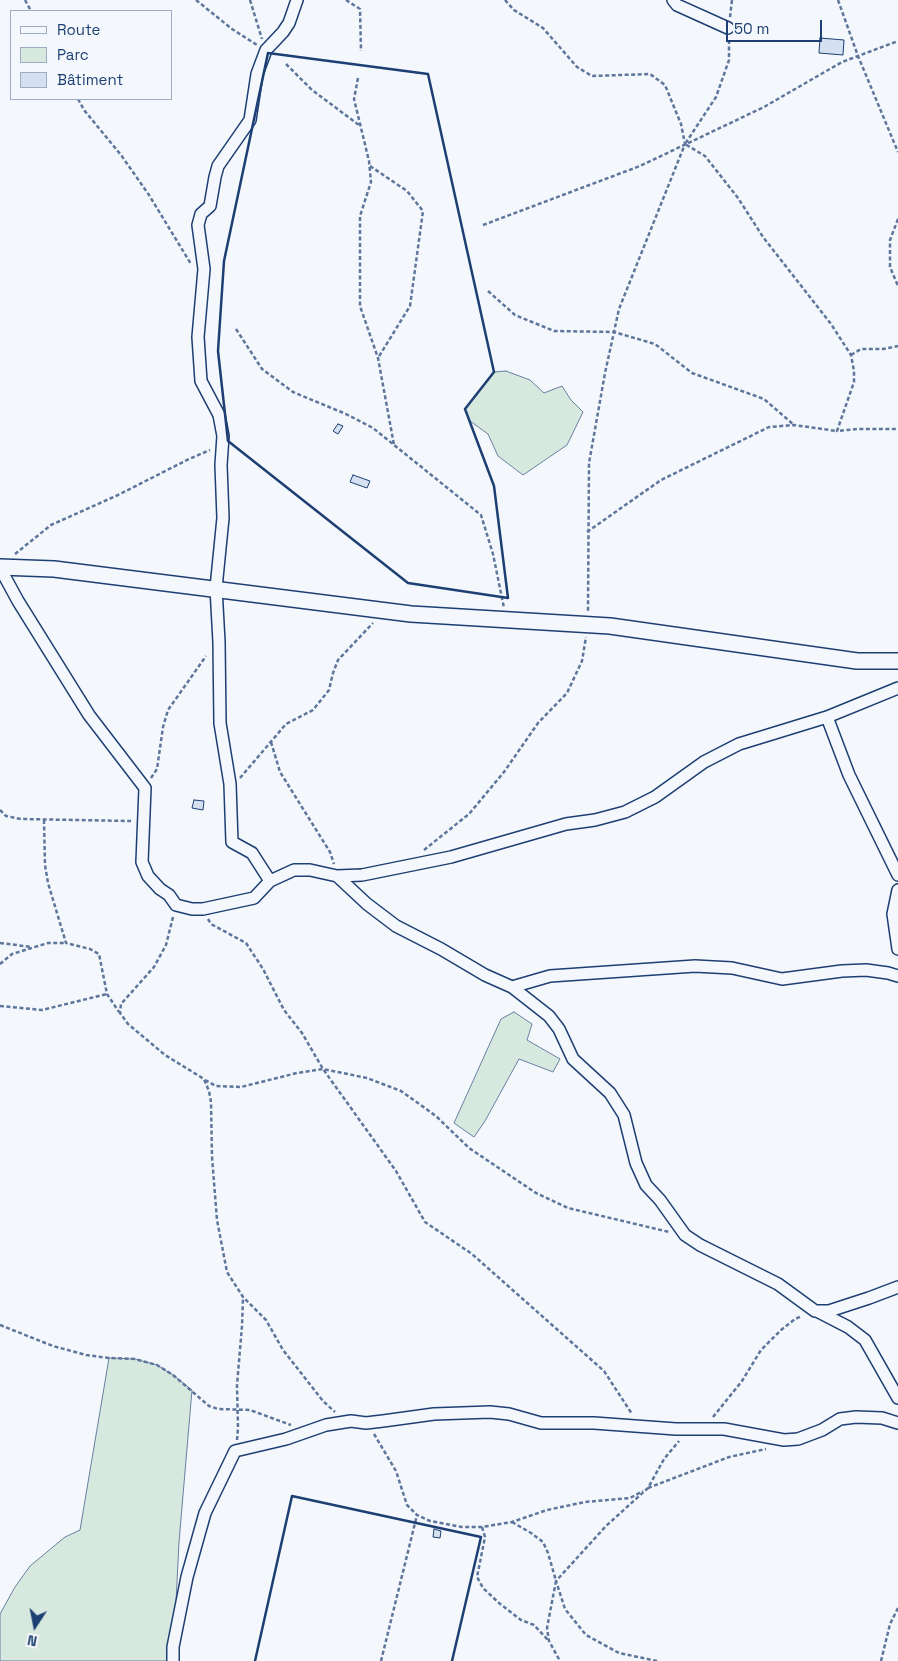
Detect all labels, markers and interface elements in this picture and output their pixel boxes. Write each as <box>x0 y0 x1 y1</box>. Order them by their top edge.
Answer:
legend <box>10 10 172 100</box>
scale bar <box>728 10 824 42</box>
text: 50 m <box>734 19 769 38</box>
text: Route <box>57 20 100 39</box>
text: Parc <box>57 45 89 64</box>
text: Bâtiment <box>57 70 123 89</box>
north arrow <box>10 1601 60 1651</box>
text: N <box>26 1631 38 1650</box>

